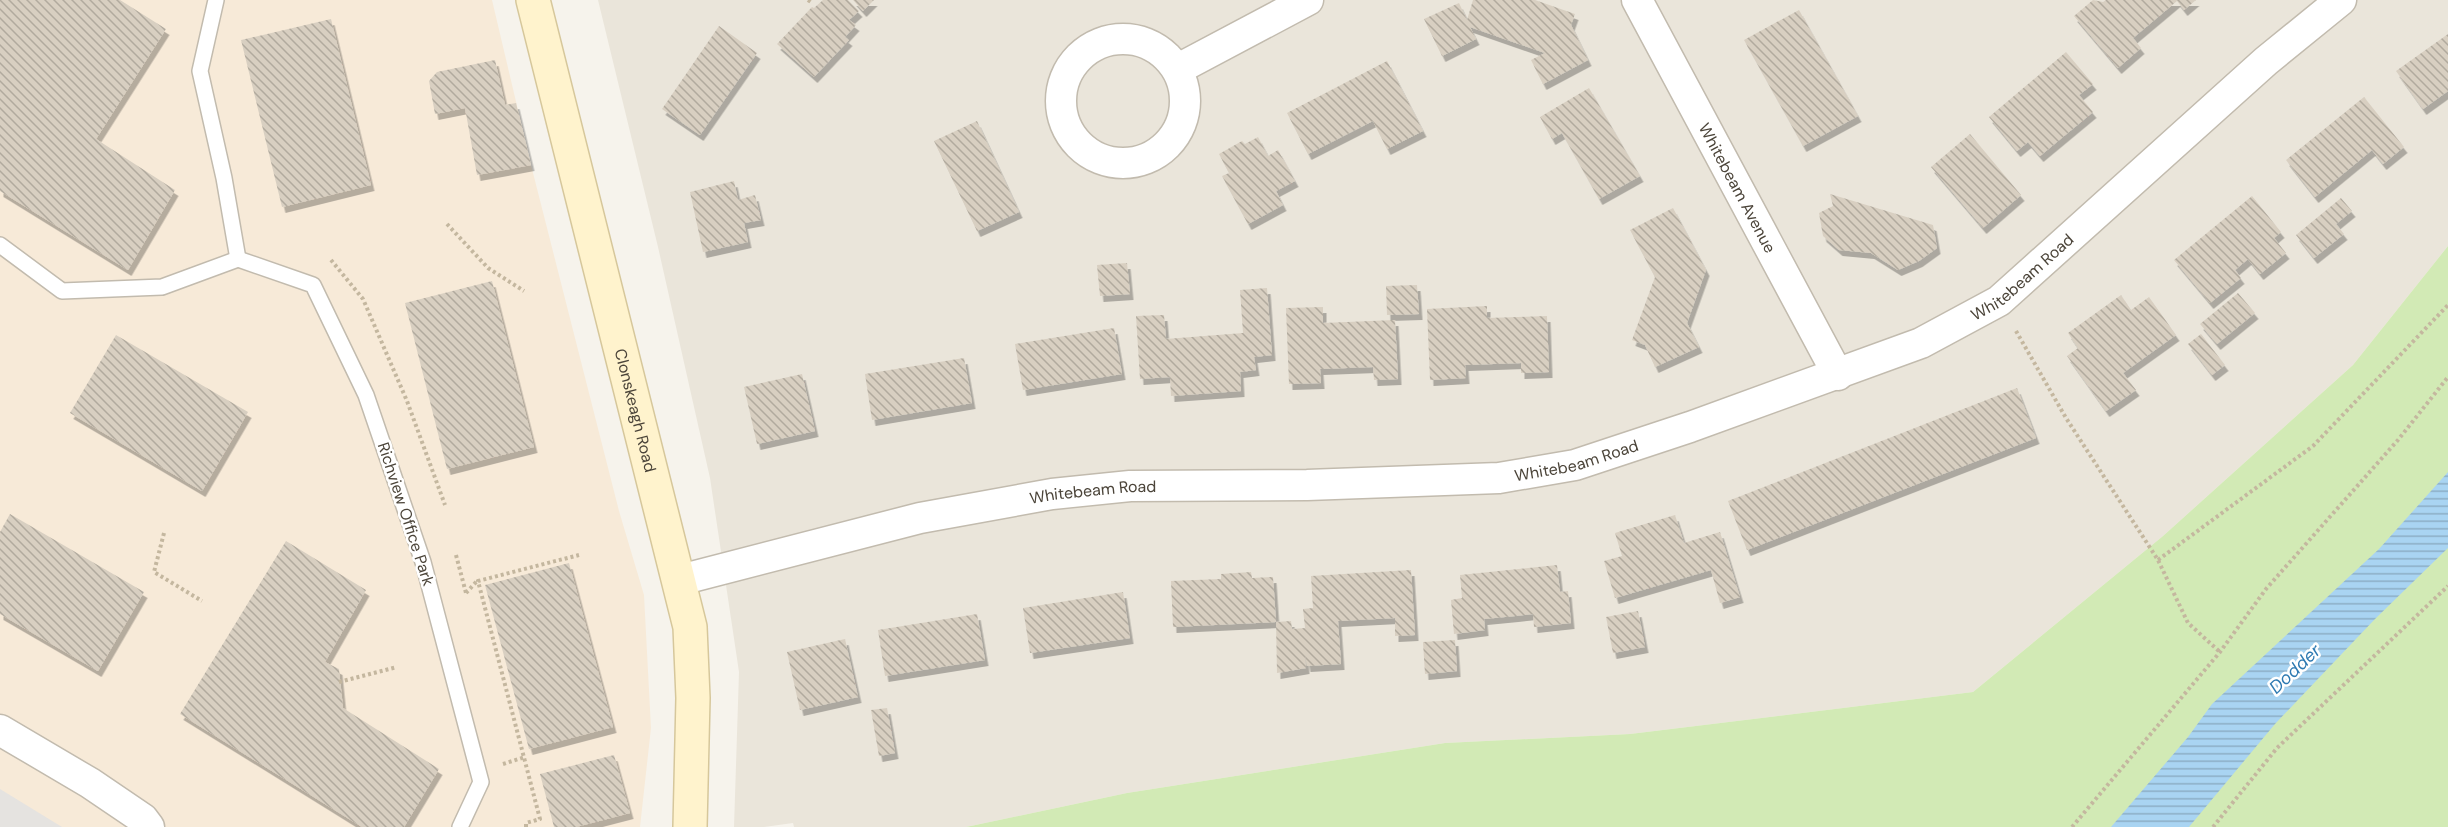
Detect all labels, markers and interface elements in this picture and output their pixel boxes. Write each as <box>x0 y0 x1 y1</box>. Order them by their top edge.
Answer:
street label: Whitebeam Avenue <box>1694 119 1781 256</box>
street label: Whitebeam Road <box>1967 229 2078 325</box>
street label: Clonskeagh Road <box>610 346 661 474</box>
street label: Whitebeam Road <box>1513 434 1641 486</box>
street label: Richview Office Park <box>373 439 439 589</box>
street label: Whitebeam Road <box>1028 475 1156 508</box>
water label: Dodder <box>2264 638 2327 699</box>

